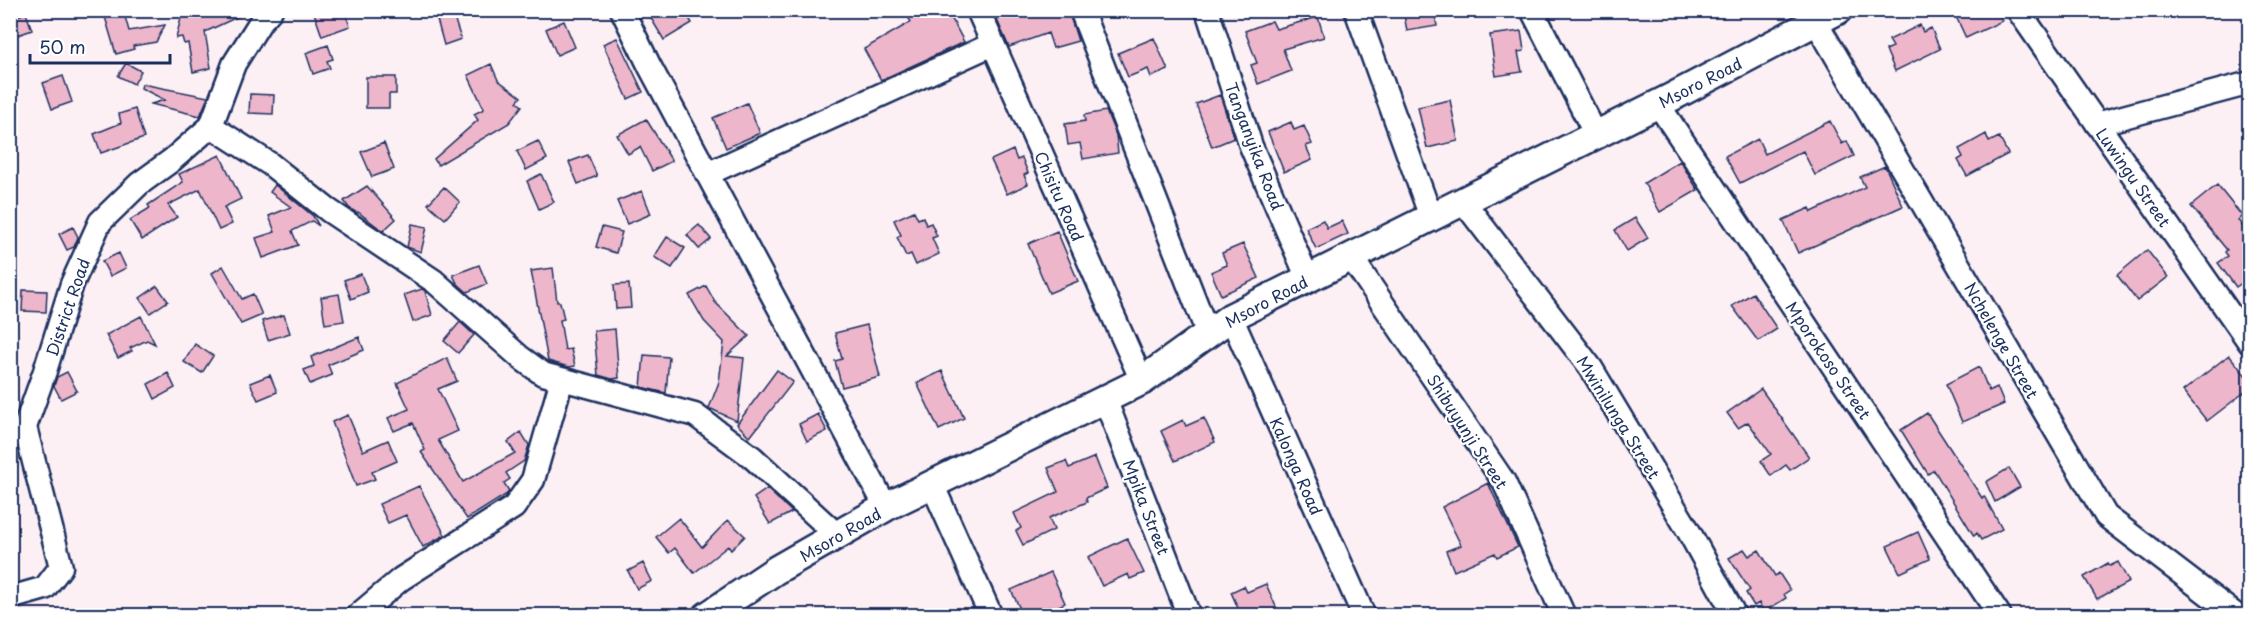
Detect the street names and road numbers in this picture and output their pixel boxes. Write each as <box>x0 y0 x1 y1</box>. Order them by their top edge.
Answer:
street label: Msoro Road <box>1654 51 1746 113</box>
street label: Tanganyika Road <box>1220 79 1290 213</box>
street label: Luwingu Street <box>2091 123 2177 232</box>
street label: Chisitu Road <box>1029 147 1091 245</box>
street label: District Road <box>39 255 95 359</box>
street label: Msoro Road <box>1220 269 1312 333</box>
street label: Nchelenge Street <box>1959 277 2045 403</box>
street label: Mporokoso Street <box>1781 296 1878 424</box>
street label: Mwinilunga Street <box>1571 351 1667 484</box>
street label: Shibuyunji Street <box>1422 369 1514 494</box>
street label: Kalonga Road <box>1265 413 1329 519</box>
street label: Mpika Street <box>1118 456 1176 559</box>
street label: Msoro Road <box>795 501 885 567</box>

